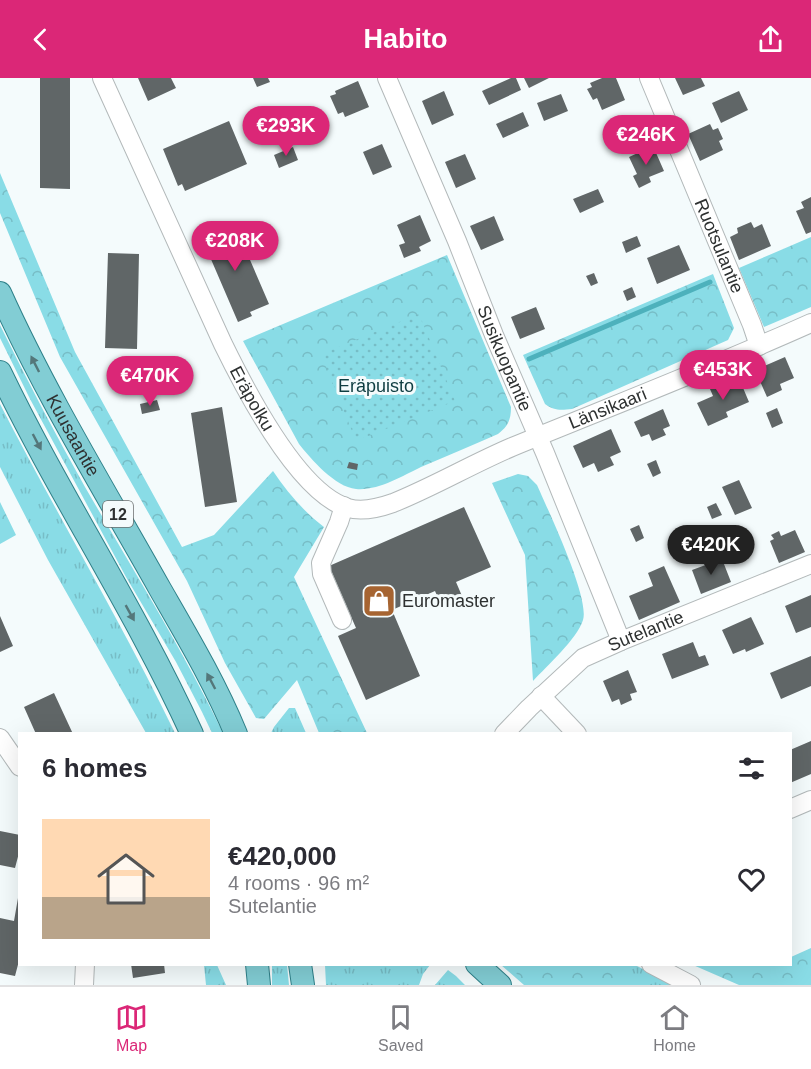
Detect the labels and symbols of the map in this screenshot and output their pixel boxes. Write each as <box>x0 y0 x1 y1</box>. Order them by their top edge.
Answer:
pin: €293K <box>244 106 328 157</box>
pin: €246K <box>604 115 688 166</box>
street label: Ruotsulantie <box>691 196 748 296</box>
pin: €208K <box>193 221 277 272</box>
street label: Susikuopantie <box>473 303 536 414</box>
pin: €453K <box>681 350 765 401</box>
one-way arrow <box>30 355 40 372</box>
pin: €470K <box>108 356 192 407</box>
street label: Eräpolku <box>226 363 278 435</box>
park label: Eräpuisto <box>338 376 414 396</box>
street label: Länsikaari <box>566 384 649 433</box>
street label: Kuusaantie <box>42 391 103 480</box>
one-way arrow <box>31 433 41 451</box>
road number: 12 <box>103 501 133 527</box>
pin: €420K <box>669 525 753 576</box>
shop icon: Euromaster <box>361 583 397 619</box>
place label: Euromaster <box>402 591 495 611</box>
one-way arrow <box>125 605 135 622</box>
street label: Sutelantie <box>605 607 687 656</box>
one-way arrow <box>206 672 216 689</box>

